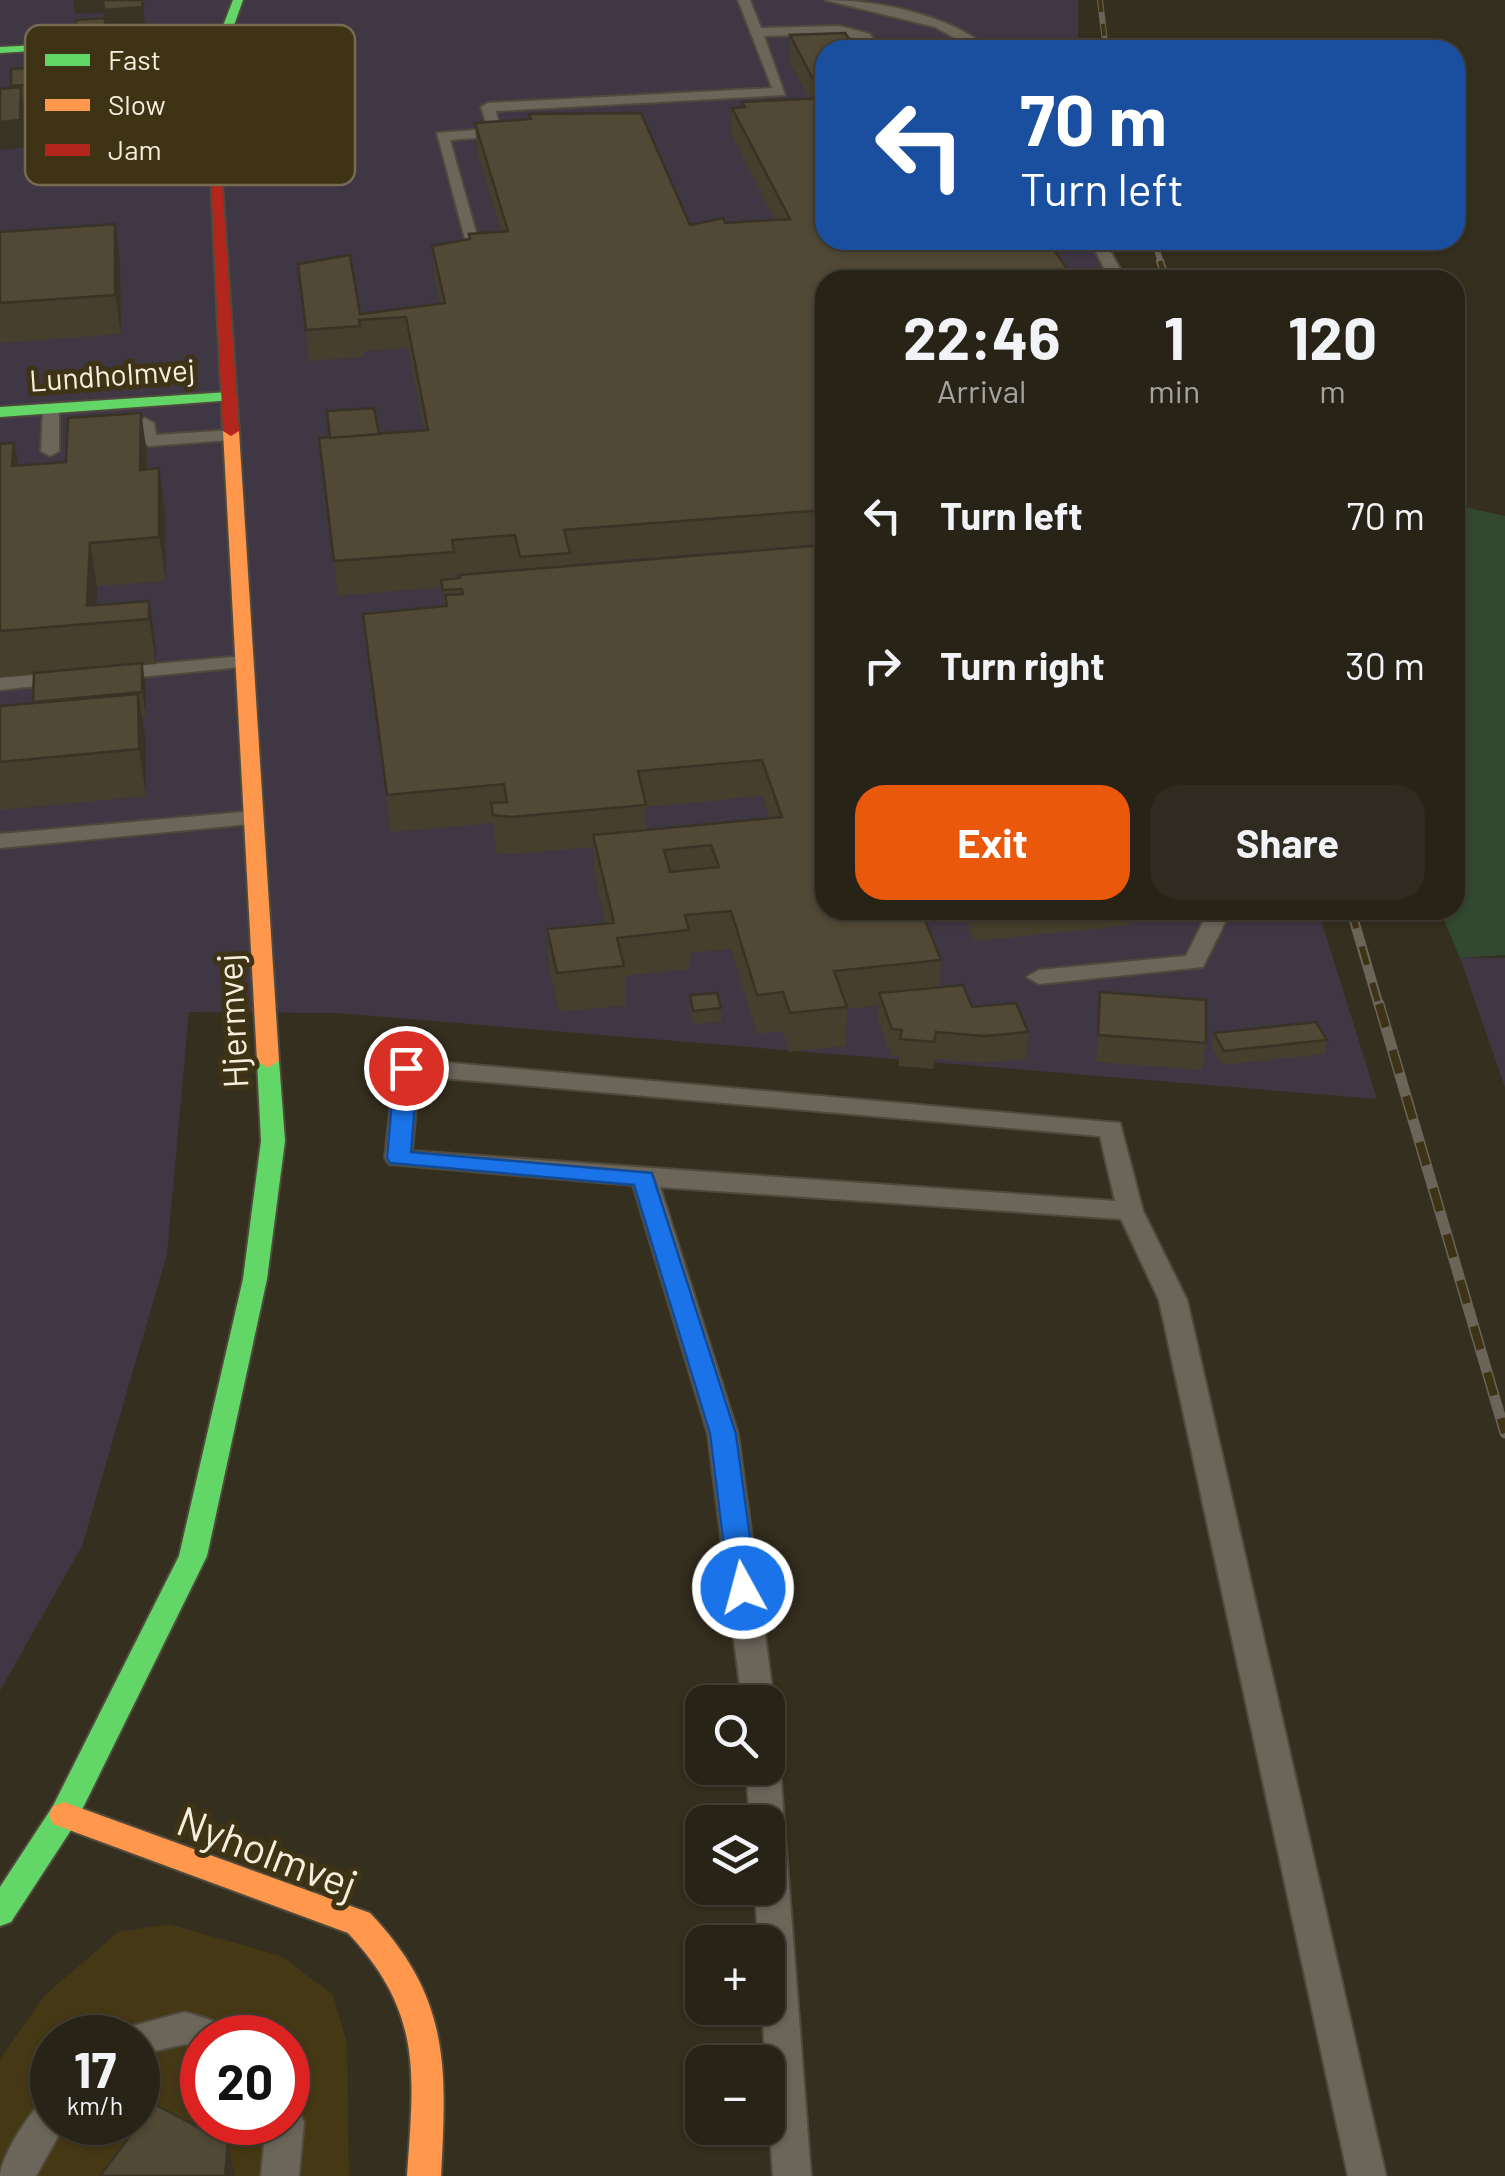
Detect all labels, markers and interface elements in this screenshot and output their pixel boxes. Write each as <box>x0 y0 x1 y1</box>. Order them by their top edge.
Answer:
legend <box>25 25 355 185</box>
text: Fast <box>108 42 161 76</box>
text: 70 m <box>1020 76 1167 160</box>
icon: left <box>855 80 985 210</box>
text: Slow <box>108 87 166 121</box>
text: Jam <box>108 132 162 166</box>
text: Turn left <box>1020 161 1184 215</box>
text: 22:46 <box>903 300 1060 372</box>
text: 1 <box>1164 300 1185 372</box>
text: 120 <box>1288 300 1377 372</box>
street label: Lundholmvej <box>28 350 196 398</box>
text: Arrival <box>937 371 1026 409</box>
text: min <box>1148 371 1200 409</box>
text: m <box>1319 371 1346 409</box>
icon: left <box>855 488 910 543</box>
text: Turn left <box>940 492 1083 538</box>
text: 70 m <box>1347 492 1425 538</box>
icon: right <box>855 638 910 693</box>
text: Turn right <box>940 642 1105 688</box>
text: 30 m <box>1345 642 1425 688</box>
button: Exit <box>855 785 1130 900</box>
button: Share <box>1150 785 1425 900</box>
street label: Hjermvej <box>207 953 255 1089</box>
pin <box>364 1026 449 1111</box>
icon: arrive <box>379 1041 434 1096</box>
position arrow <box>691 1536 795 1640</box>
map controls <box>685 1685 785 2145</box>
button: search <box>685 1685 785 1785</box>
street label: Nyholmvej <box>170 1794 365 1909</box>
button: layers <box>685 1805 785 1905</box>
button: + <box>685 1925 785 2025</box>
speed limit sign: 20 <box>180 2015 310 2145</box>
text: 17 <box>74 2038 116 2098</box>
button: − <box>685 2045 785 2145</box>
text: km/h <box>67 2090 123 2120</box>

